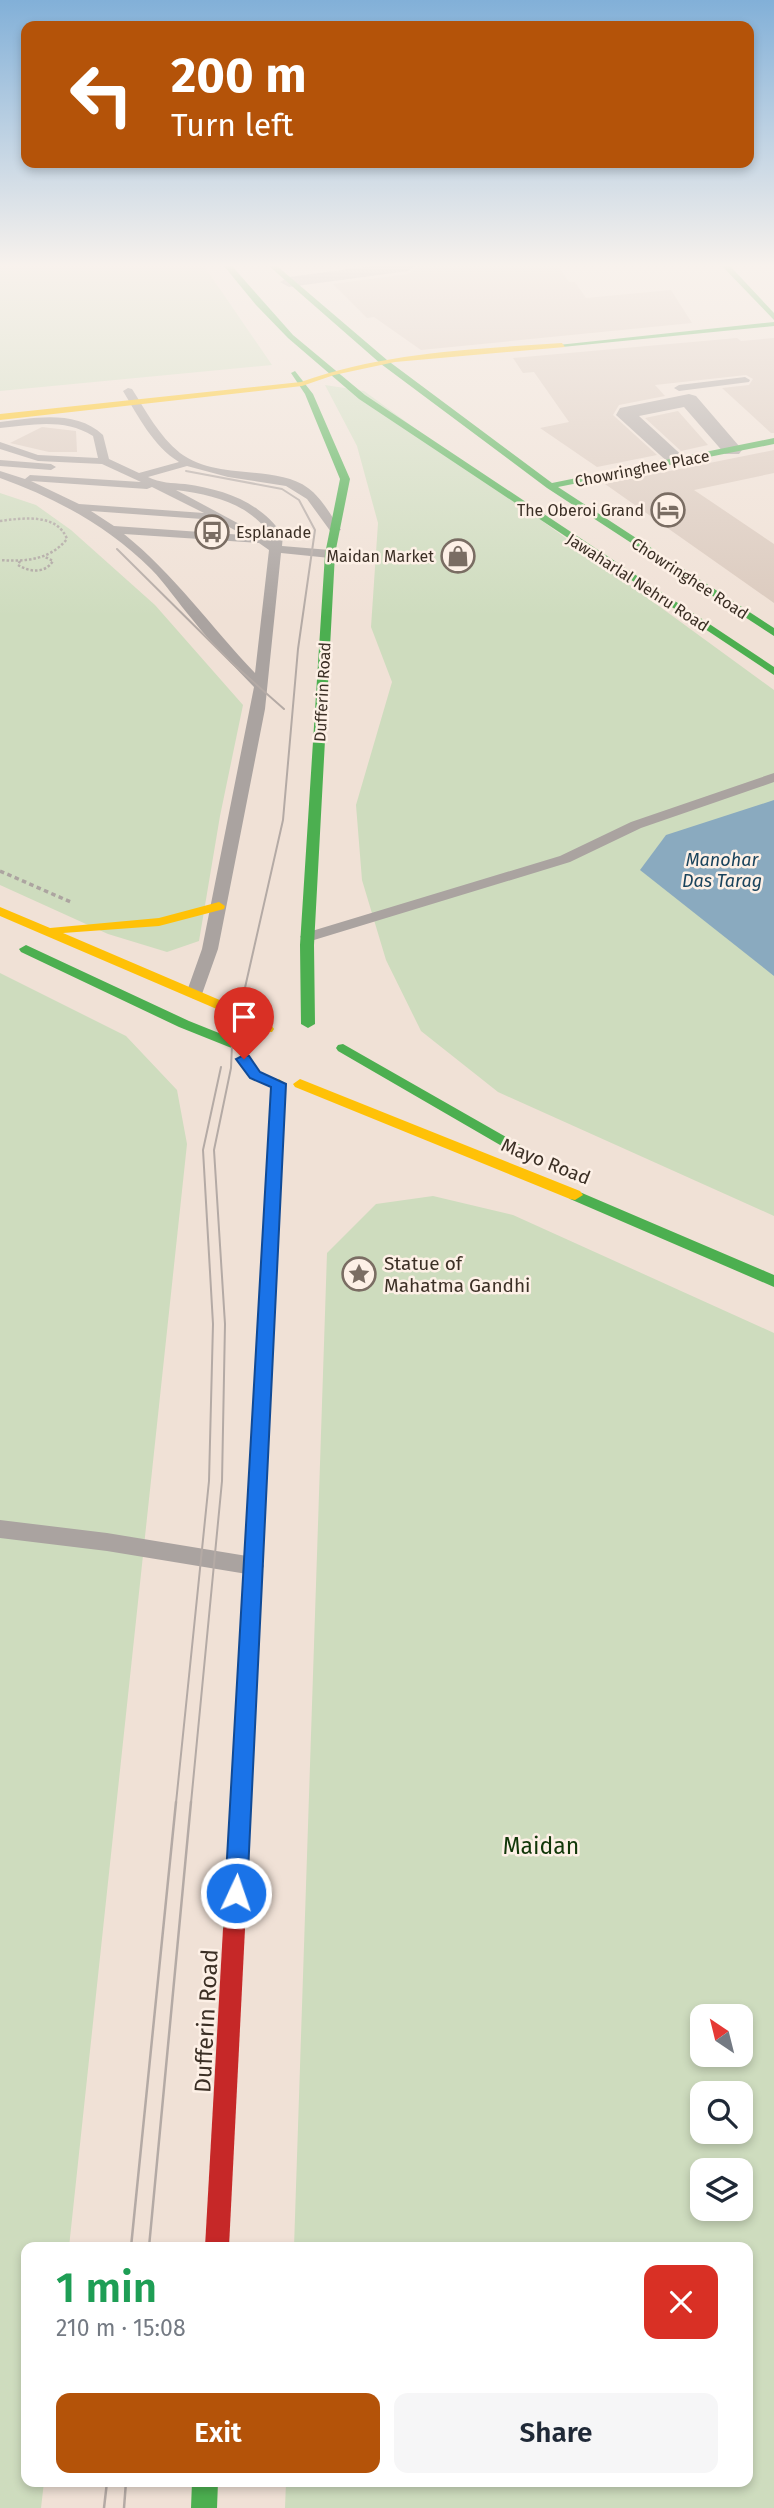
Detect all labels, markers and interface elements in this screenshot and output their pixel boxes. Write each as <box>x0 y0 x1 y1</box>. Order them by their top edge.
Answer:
text: 200 m <box>171 46 307 105</box>
icon: left <box>56 49 147 140</box>
text: Turn left <box>171 106 293 144</box>
street label: Chowringhee Place <box>573 446 711 491</box>
hotel icon: The Oberoi Grand <box>649 491 687 529</box>
place label: The Oberoi Grand <box>517 501 644 520</box>
bus stop icon: Esplanade <box>193 513 231 551</box>
place label: Esplanade <box>236 523 311 542</box>
street label: Jawaharlal Nehru Road <box>563 529 712 635</box>
street label: Chowringhee Road <box>628 534 752 623</box>
shop icon: Maidan Market <box>439 537 477 575</box>
place label: Maidan Market <box>327 547 434 566</box>
street label: Dufferin Road <box>310 642 335 743</box>
water label: Manohar Das Tarag <box>682 849 762 892</box>
pin <box>214 987 274 1059</box>
icon: arrive <box>225 998 263 1036</box>
street label: Mayo Road <box>498 1133 594 1190</box>
place label: Statue of Mahatma Gandhi <box>384 1252 530 1297</box>
place icon: Statue of Mahatma Gandhi <box>340 1255 378 1293</box>
park label: Maidan <box>503 1832 579 1860</box>
position arrow <box>199 1856 273 1930</box>
street label: Dufferin Road <box>188 1948 224 2094</box>
north arrow <box>690 2004 752 2067</box>
map controls <box>690 2004 753 2221</box>
button: search <box>690 2081 753 2144</box>
button: layers <box>690 2158 753 2221</box>
text: 1 min <box>56 2263 157 2313</box>
button: close <box>644 2265 718 2339</box>
text: 210 m · 15:08 <box>56 2314 186 2342</box>
button: Exit <box>56 2393 380 2473</box>
button: Share <box>394 2393 718 2473</box>

